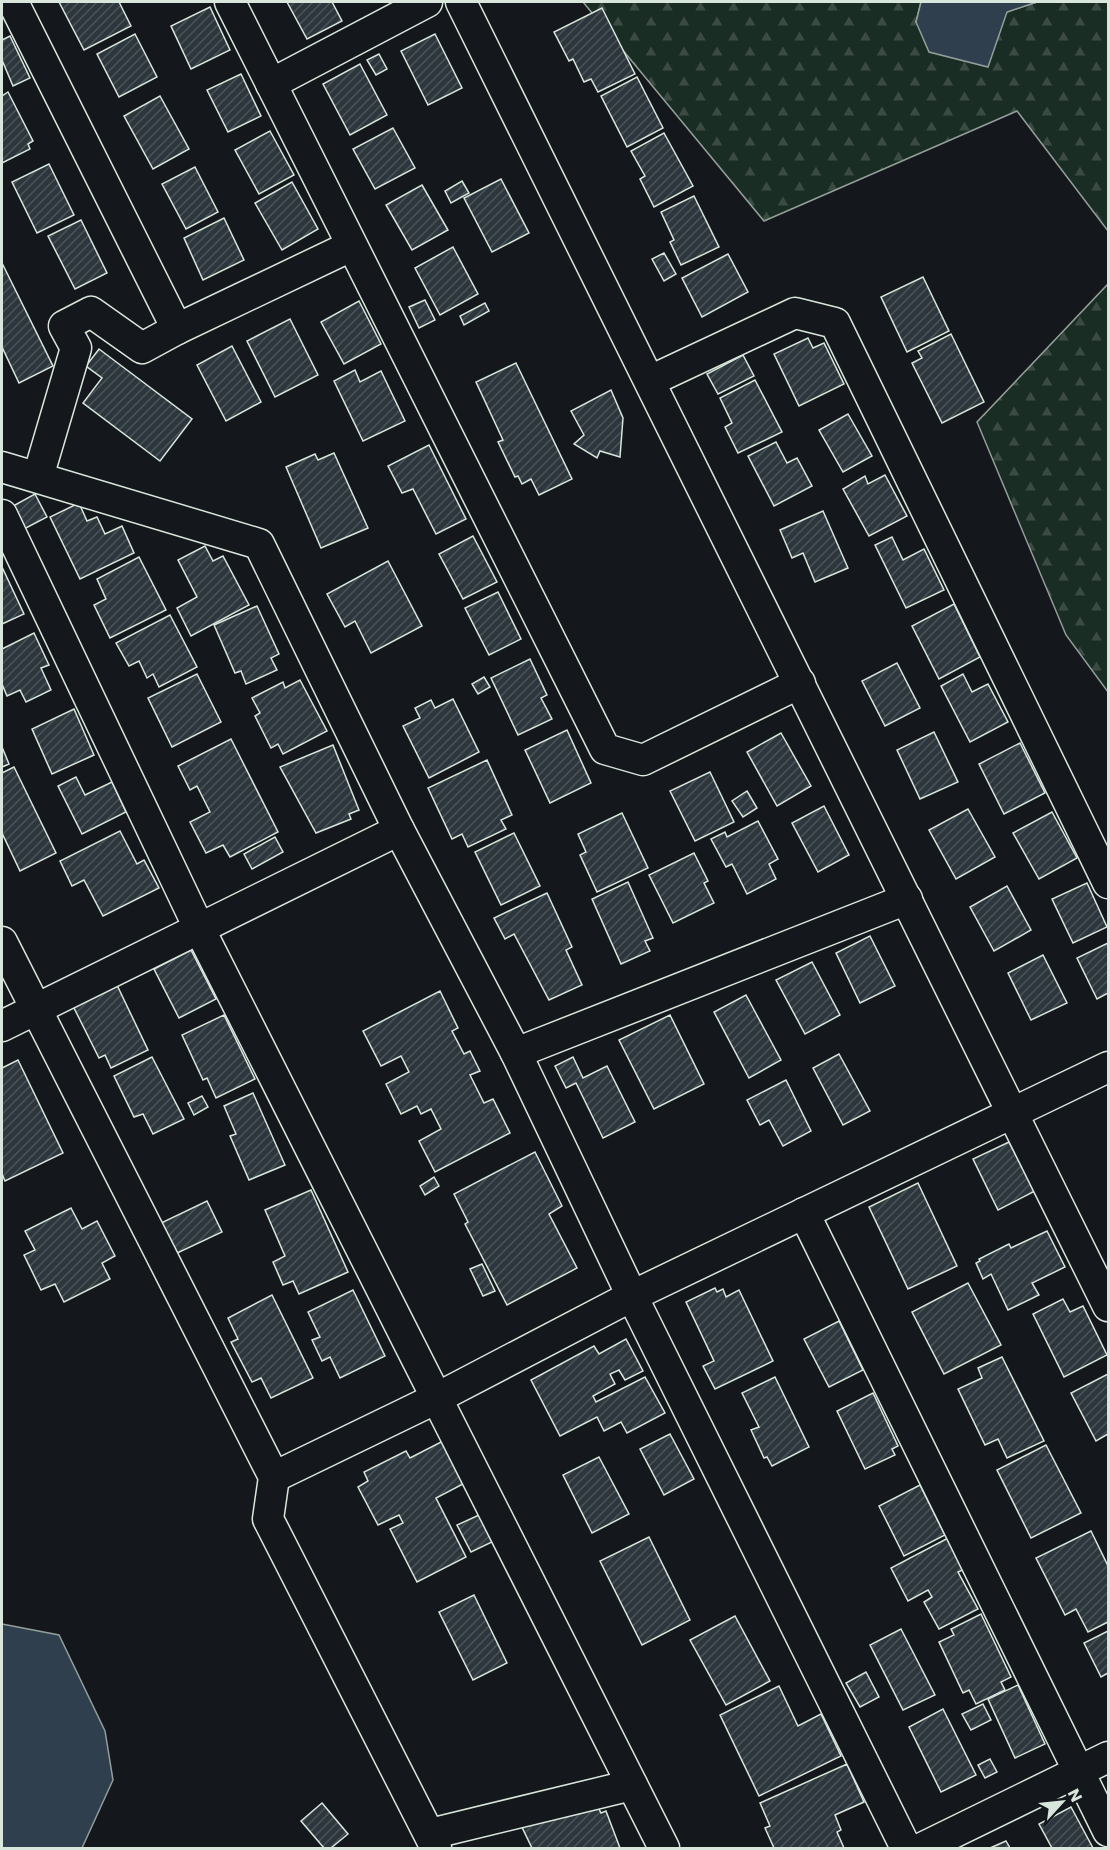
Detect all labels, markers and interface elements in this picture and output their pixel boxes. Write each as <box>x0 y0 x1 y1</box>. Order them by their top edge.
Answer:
north arrow <box>1032 1772 1092 1832</box>
text: N <box>1062 1785 1088 1806</box>

